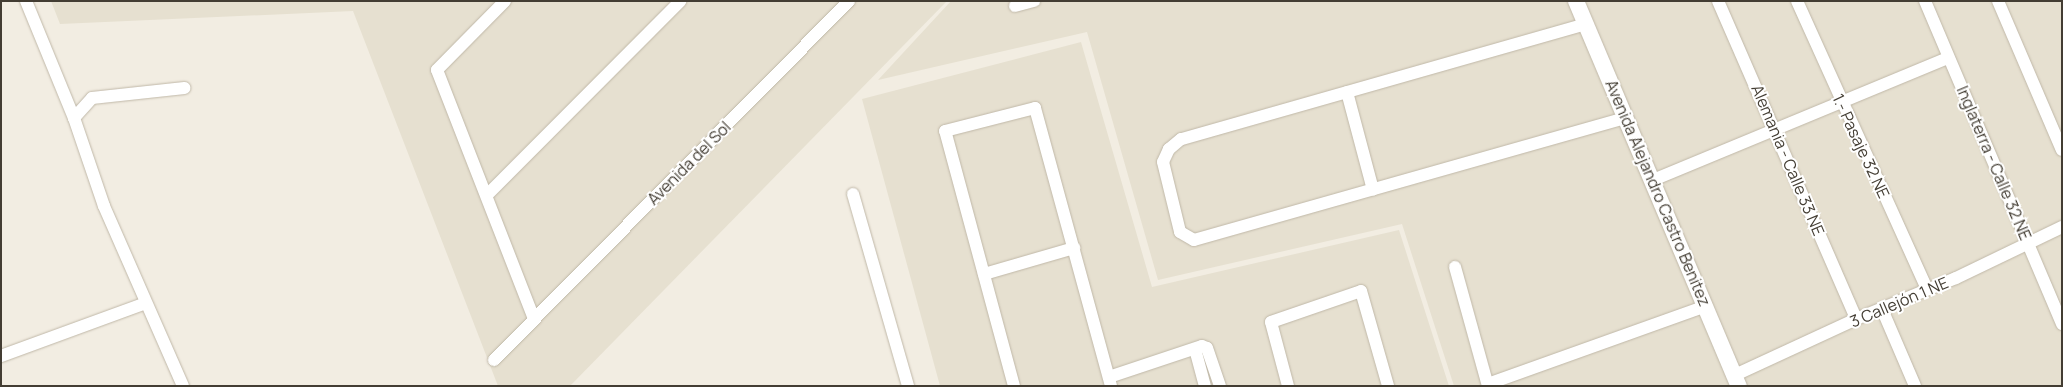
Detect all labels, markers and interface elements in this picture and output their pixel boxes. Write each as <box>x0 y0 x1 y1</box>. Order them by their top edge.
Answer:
street label: Avenida Alejandro Castro Benitez <box>1601 77 1715 309</box>
street label: Alemania - Calle 33 NE <box>1748 82 1828 238</box>
street label: Inglaterra - Calle 32 NE <box>1953 83 2035 243</box>
street label: 1.- Pasaje 32 NE <box>1828 91 1894 201</box>
street label: Avenida del Sol <box>643 117 735 209</box>
street label: 3 Callejón 1 NE <box>1847 273 1951 331</box>

